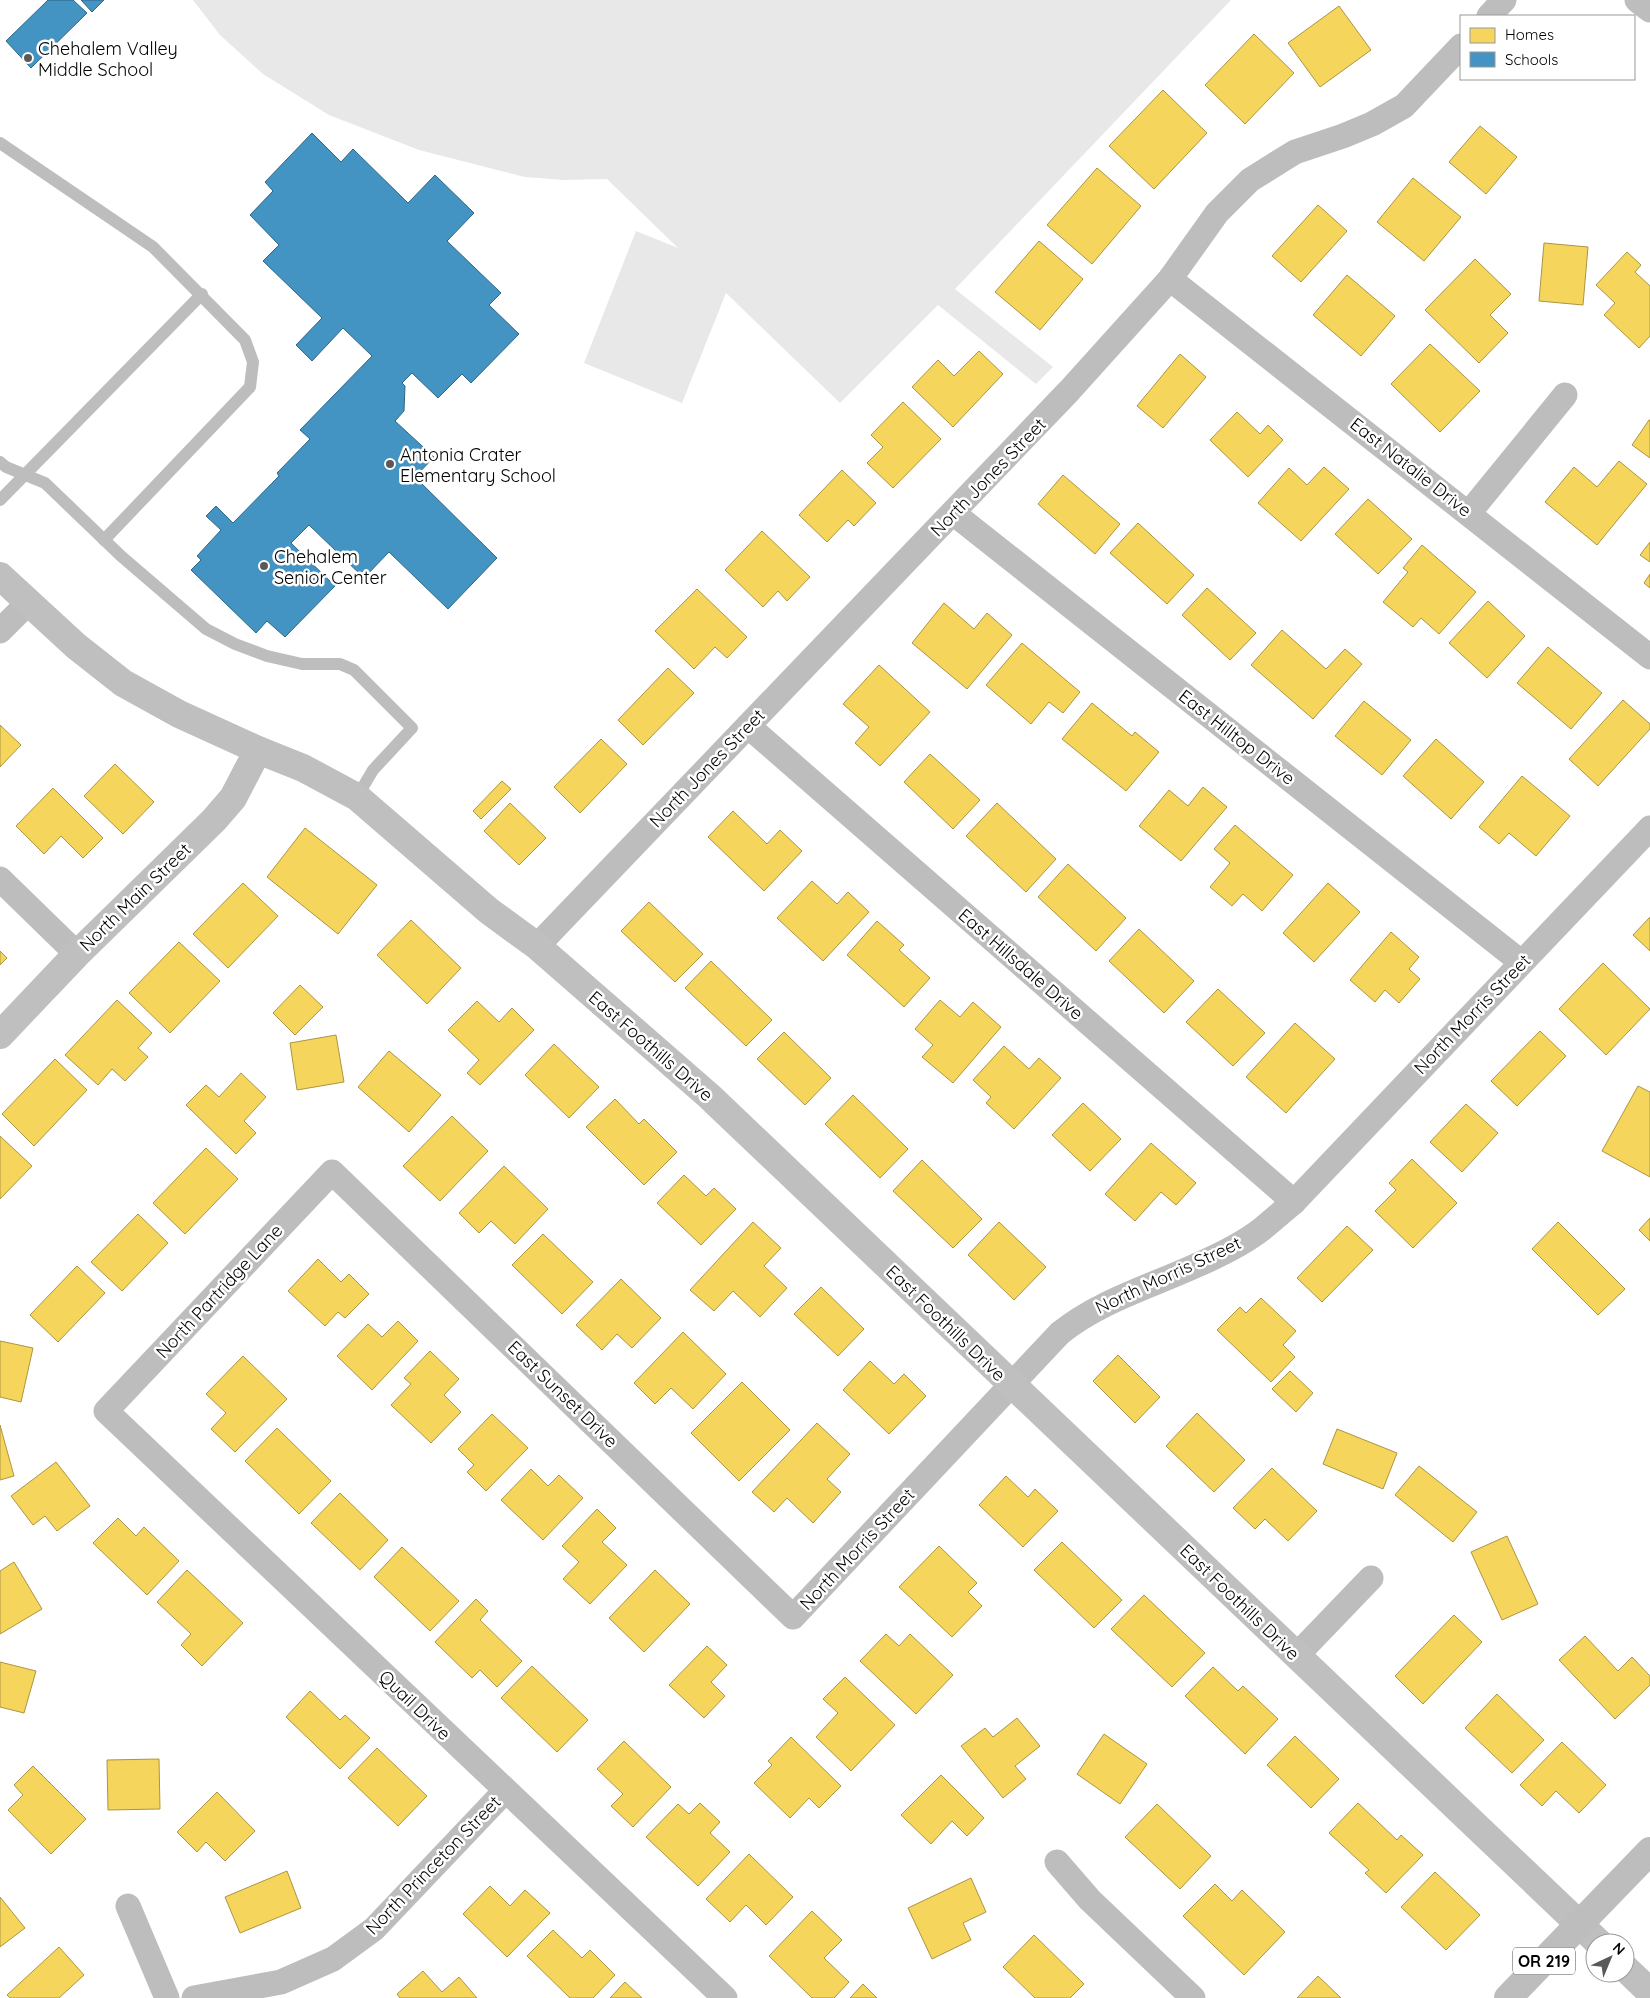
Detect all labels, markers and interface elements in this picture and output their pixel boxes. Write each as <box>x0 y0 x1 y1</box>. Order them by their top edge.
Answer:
legend <box>1460 15 1635 80</box>
text: Homes <box>1505 25 1554 44</box>
place label: Chehalem Valley Middle School <box>38 37 178 81</box>
text: Schools <box>1505 50 1558 69</box>
marker: Chehalem Valley Middle School <box>22 52 34 64</box>
street label: East Natalie Drive <box>1346 412 1476 522</box>
street label: North Jones Street <box>925 413 1051 541</box>
place label: Antonia Crater Elementary School <box>400 443 556 487</box>
marker: Antonia Crater Elementary School <box>384 458 396 470</box>
place label: Chehalem Senior Center <box>274 545 387 589</box>
marker: Chehalem Senior Center <box>258 560 270 572</box>
street label: East Hilltop Drive <box>1174 684 1300 790</box>
street label: North Jones Street <box>644 704 770 832</box>
street label: North Main Street <box>74 838 196 956</box>
street label: East Hillsdale Drive <box>954 903 1088 1025</box>
street label: North Morris Street <box>1409 949 1535 1079</box>
street label: East Foothills Drive <box>584 986 718 1106</box>
street label: North Partridge Lane <box>151 1219 287 1363</box>
street label: North Morris Street <box>1091 1231 1245 1319</box>
street label: East Foothills Drive <box>881 1260 1011 1386</box>
street label: East Sunset Drive <box>503 1336 623 1452</box>
street label: North Morris Street <box>795 1483 919 1615</box>
street label: East Foothills Drive <box>1175 1539 1305 1665</box>
street label: Quail Drive <box>374 1665 456 1745</box>
street label: North Princeton Street <box>360 1790 506 1940</box>
north arrow <box>1585 1933 1635 1983</box>
text: N <box>1609 1939 1629 1959</box>
road number: OR 219 <box>1513 1948 1575 1974</box>

